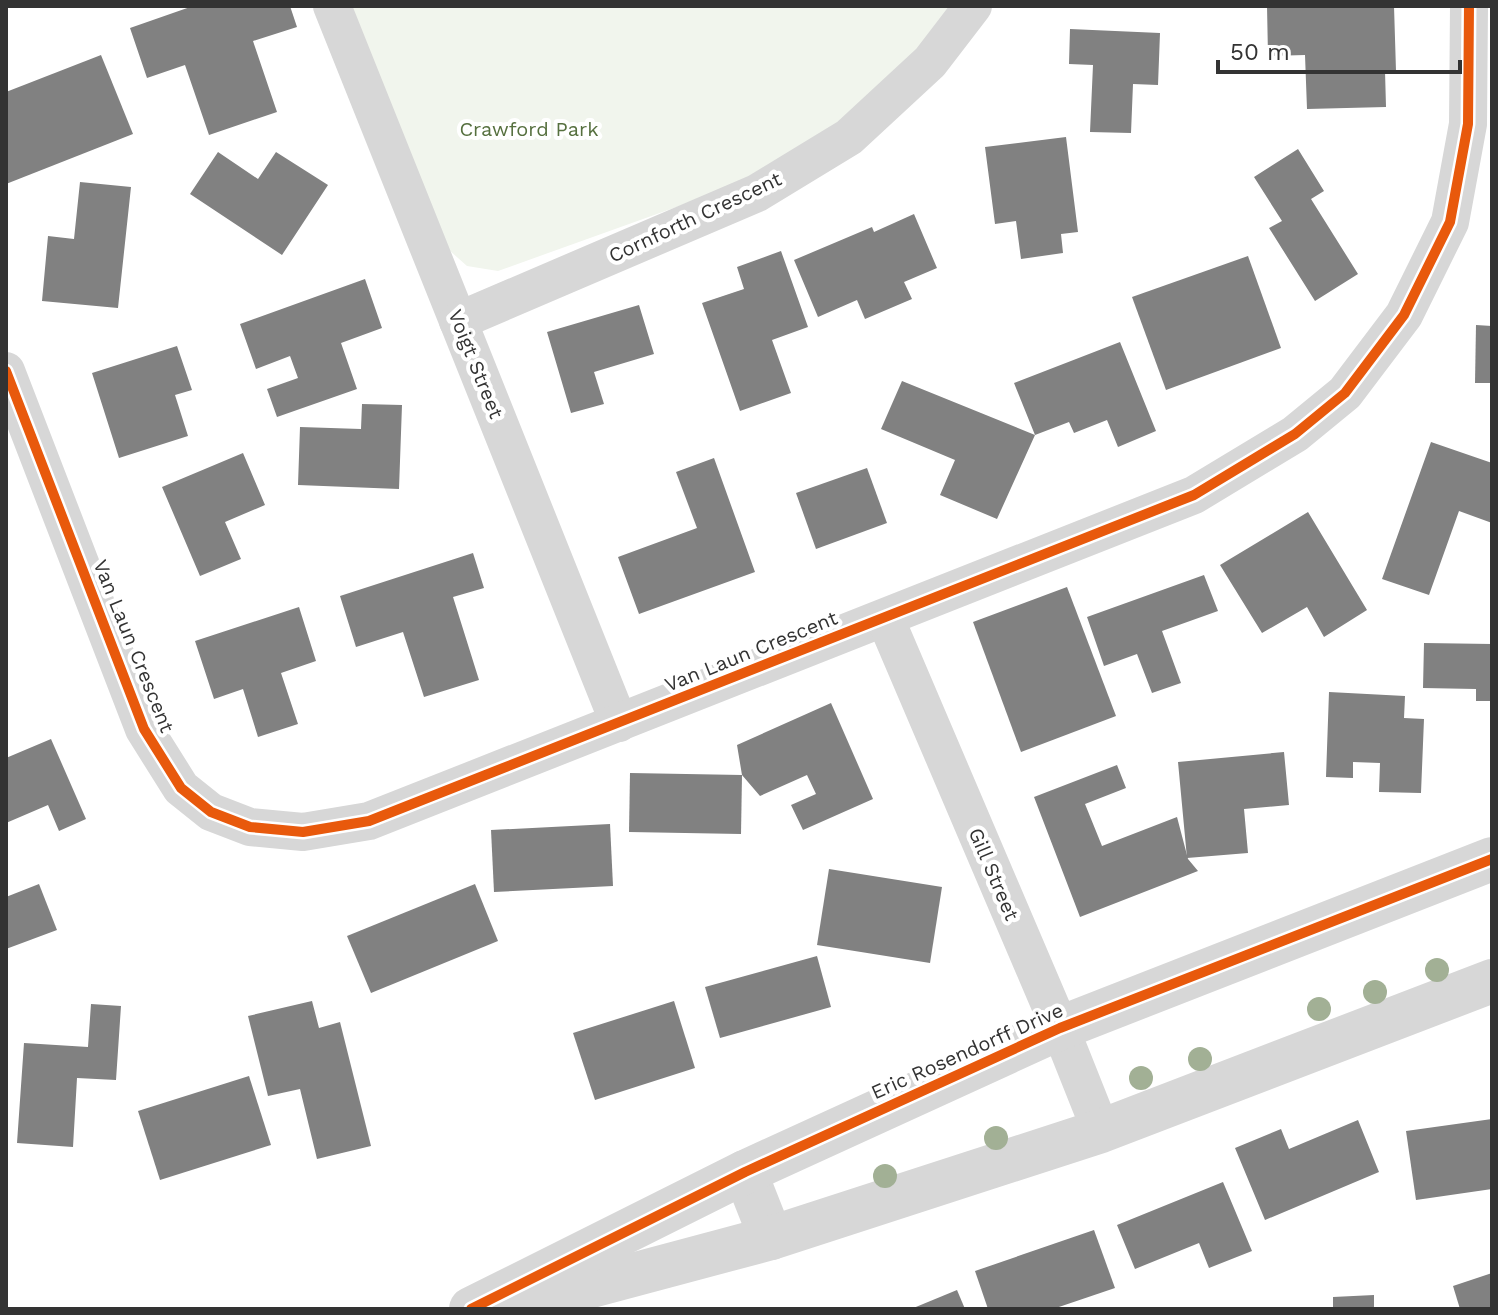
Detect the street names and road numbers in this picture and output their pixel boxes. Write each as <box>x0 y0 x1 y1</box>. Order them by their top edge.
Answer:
street label: Cornforth Crescent <box>605 166 786 268</box>
street label: Voigt Street <box>443 306 509 423</box>
street label: Van Laun Crescent <box>88 556 180 736</box>
street label: Van Laun Crescent <box>661 605 841 697</box>
street label: Gill Street <box>964 824 1025 925</box>
street label: Eric Rosendorff Drive <box>867 998 1067 1104</box>

